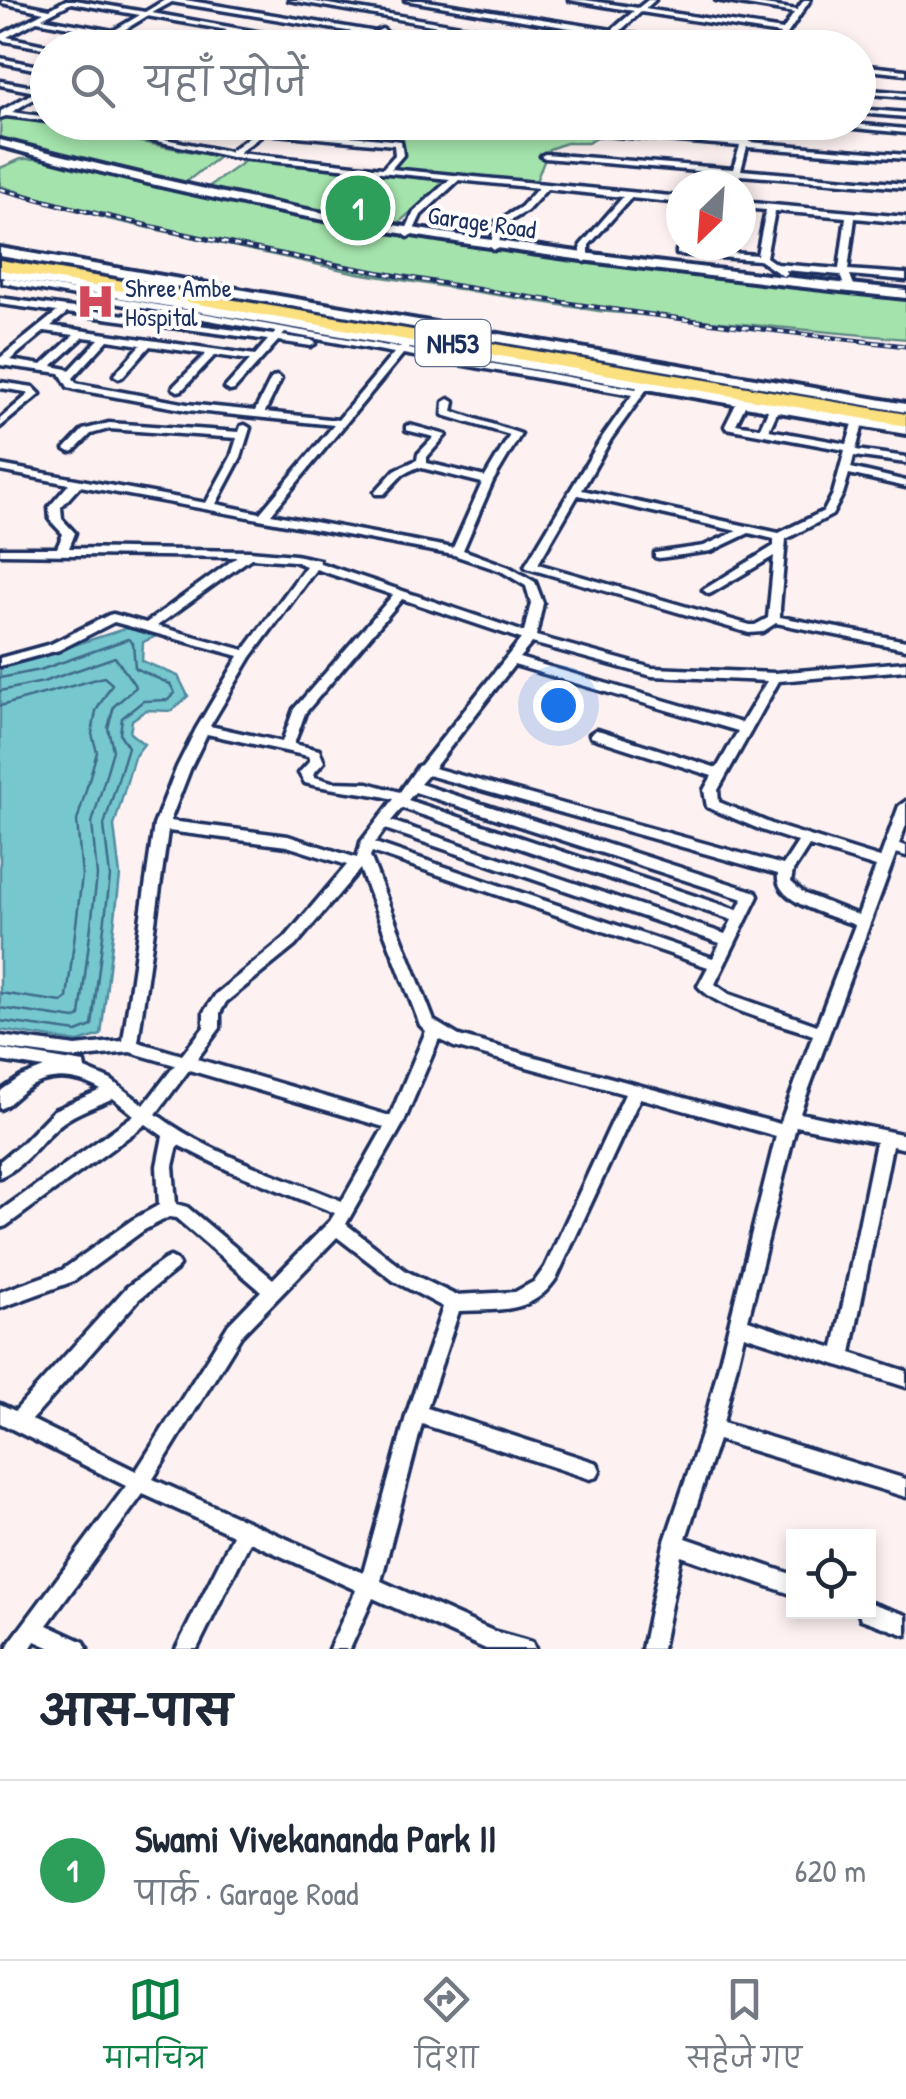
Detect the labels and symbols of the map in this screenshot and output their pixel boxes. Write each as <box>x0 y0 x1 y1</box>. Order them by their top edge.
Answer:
pin: 1 <box>326 170 390 246</box>
north arrow <box>666 170 756 260</box>
street label: Garage Road <box>426 198 539 246</box>
place label: Shree Ambe Hospital <box>125 271 232 334</box>
hospital icon: Shree Ambe Hospital <box>74 281 116 323</box>
road number: NH53 <box>416 320 490 366</box>
your location <box>533 680 584 731</box>

